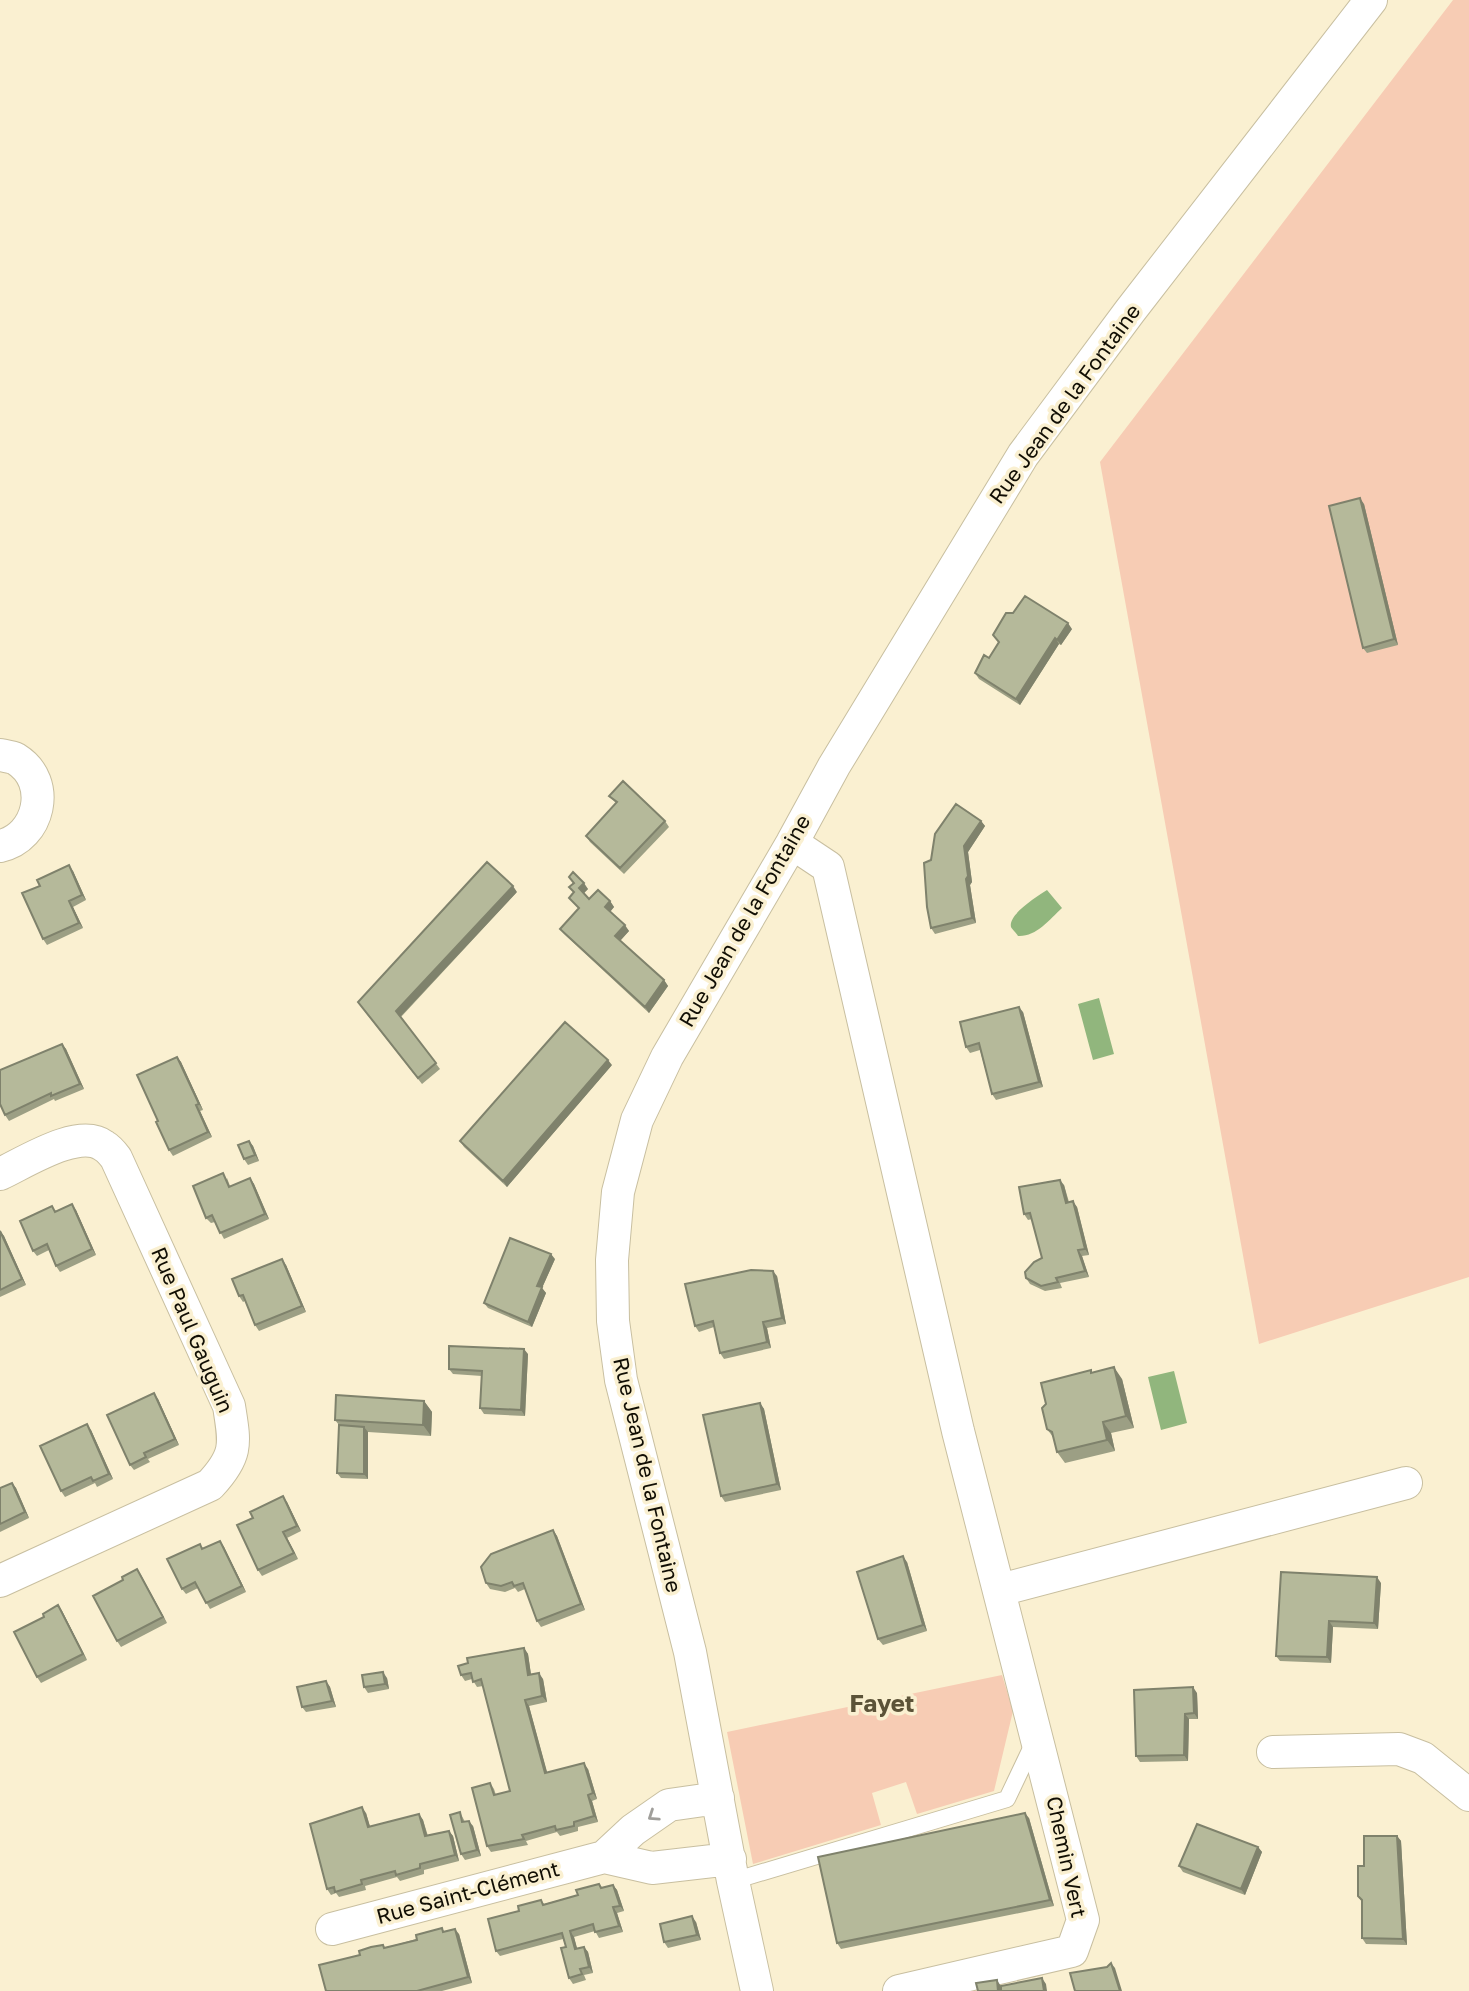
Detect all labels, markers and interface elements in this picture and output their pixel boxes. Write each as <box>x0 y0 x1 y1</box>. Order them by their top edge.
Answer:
street label: Rue Jean de la Fontaine <box>983 298 1145 508</box>
street label: Rue Jean de la Fontaine <box>673 810 816 1031</box>
street label: Rue Paul Gauguin <box>146 1243 240 1416</box>
street label: Rue Jean de la Fontaine <box>608 1355 688 1595</box>
district label: Fayet <box>850 1688 914 1717</box>
street label: Chemin Vert <box>1041 1794 1093 1920</box>
one-way arrow <box>648 1808 661 1820</box>
street label: Rue Saint-Clément <box>373 1855 562 1929</box>

